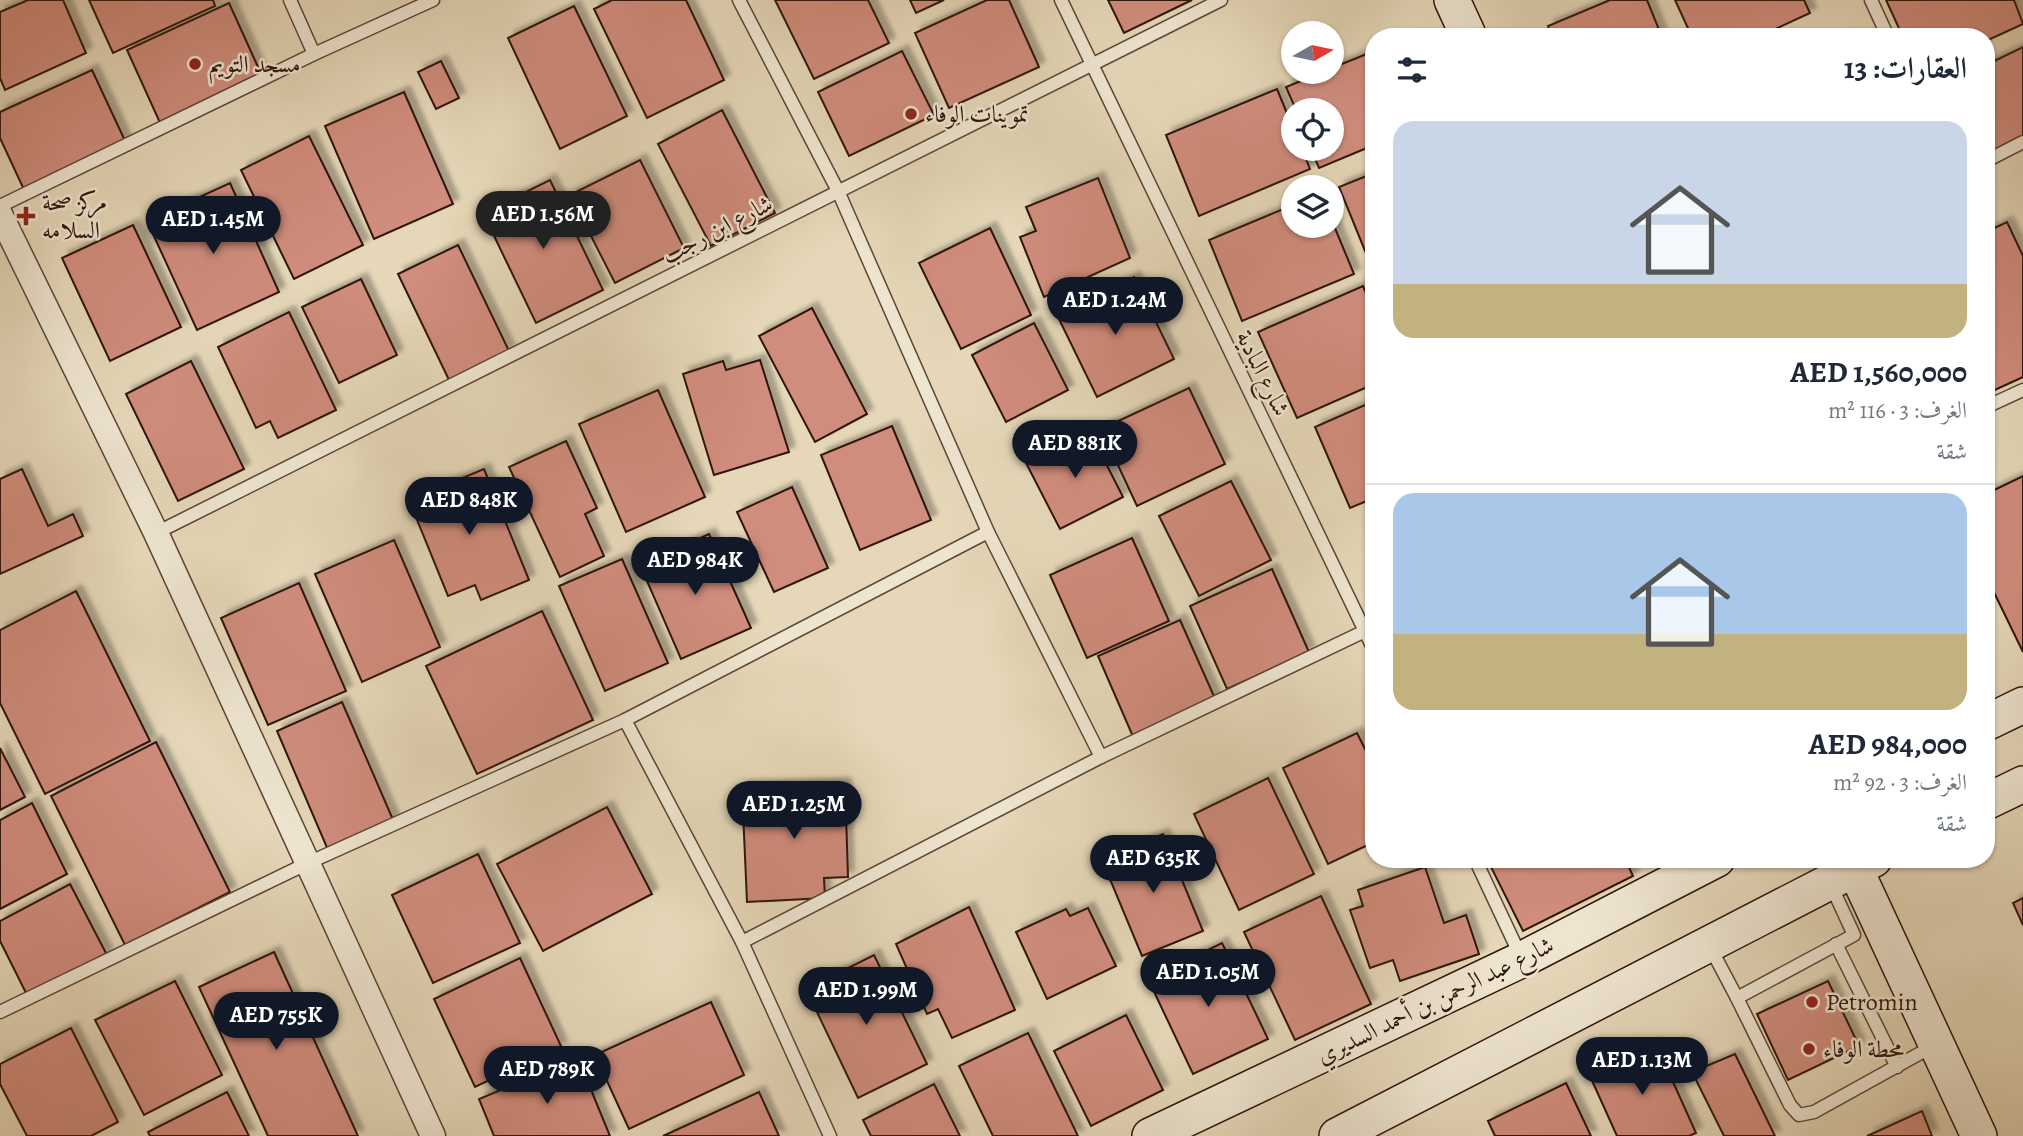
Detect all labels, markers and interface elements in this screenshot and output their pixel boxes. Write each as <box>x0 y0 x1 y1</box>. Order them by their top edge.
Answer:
north arrow <box>1281 21 1344 84</box>
map controls <box>1281 21 1344 238</box>
place label: مسجد التويم <box>209 48 301 85</box>
text: العقارات: 13 <box>1844 48 1967 88</box>
icon: filters <box>1393 51 1431 89</box>
marker: مسجد التويم <box>187 56 203 72</box>
place label: تموينات الوفاء <box>925 98 1029 130</box>
button: locate <box>1281 98 1344 161</box>
marker: تموينات الوفاء <box>903 106 919 122</box>
icon: home <box>1617 167 1743 293</box>
button: layers <box>1281 175 1344 238</box>
place label: مركز صحة السلامه <box>42 186 107 246</box>
street label: شارع ابن رجب <box>656 187 780 274</box>
pin: AED 1.56M <box>463 191 623 251</box>
pin: AED 1.45M <box>133 196 293 256</box>
text: AED 1.56M <box>492 198 594 229</box>
text: AED 1.45M <box>162 203 264 234</box>
marker: مركز صحة السلامه <box>16 206 36 226</box>
pin: AED 1.24M <box>1035 278 1195 337</box>
text: AED 1.24M <box>1063 284 1167 315</box>
street label: شارع البادية <box>1225 325 1297 423</box>
text: AED 1,560,000 <box>1790 352 1967 392</box>
text: الغرف: 3 · 116 m² <box>1828 395 1967 426</box>
pin: AED 881K <box>1003 420 1147 480</box>
text: AED 881K <box>1028 427 1122 458</box>
text: شقة <box>1937 436 1967 467</box>
pin: AED 848K <box>397 477 541 537</box>
text: AED 848K <box>421 484 517 515</box>
pin: AED 984K <box>623 538 767 597</box>
icon: home <box>1617 539 1743 665</box>
text: AED 984K <box>647 544 743 575</box>
text: AED 984,000 <box>1809 724 1967 764</box>
text: الغرف: 3 · 92 m² <box>1833 767 1967 798</box>
pin: AED 1.25M <box>714 782 874 841</box>
text: AED 1.25M <box>743 788 845 819</box>
text: شقة <box>1937 808 1967 839</box>
pin: AED 635K <box>1081 836 1225 895</box>
text: AED 635K <box>1106 842 1200 873</box>
street label: شارع عبد الرحمن بن أحمد السديري <box>1311 928 1561 1075</box>
pin: AED 1.05M <box>1128 950 1288 1009</box>
text: AED 1.05M <box>1156 956 1260 987</box>
pin: AED 1.99M <box>786 968 946 1027</box>
text: AED 1.99M <box>814 974 918 1005</box>
place label: Petromin <box>1826 986 1918 1018</box>
pin: AED 755K <box>204 992 348 1052</box>
marker: Petromin <box>1804 994 1820 1010</box>
text: AED 755K <box>230 999 322 1030</box>
place label: محطة الوفاء <box>1823 1033 1904 1065</box>
pin: AED 1.13M <box>1562 1038 1722 1097</box>
marker: محطة الوفاء <box>1801 1041 1817 1057</box>
text: AED 1.13M <box>1592 1044 1692 1075</box>
pin: AED 789K <box>475 1046 619 1106</box>
text: AED 789K <box>500 1053 594 1084</box>

